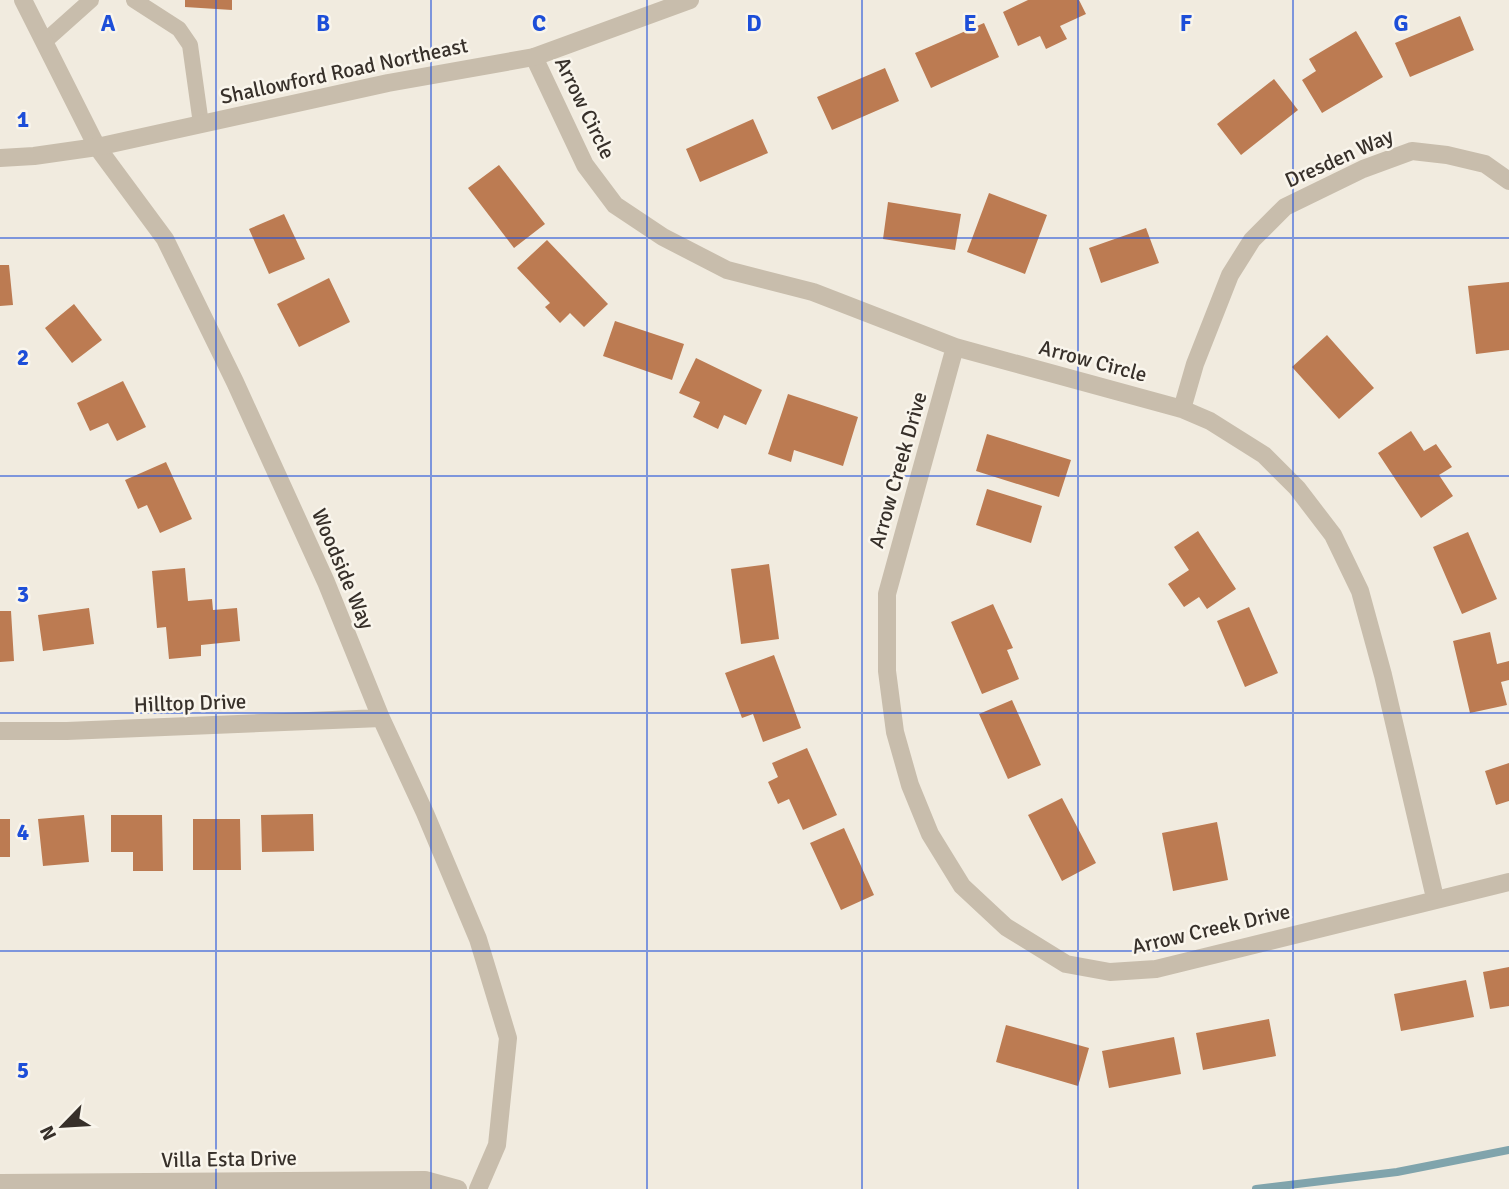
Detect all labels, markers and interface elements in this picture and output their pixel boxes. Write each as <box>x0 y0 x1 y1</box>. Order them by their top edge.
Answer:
text: A <box>101 9 116 38</box>
text: B <box>316 9 330 38</box>
text: C <box>532 9 546 38</box>
text: D <box>746 9 762 38</box>
text: E <box>963 9 977 38</box>
text: F <box>1180 9 1192 38</box>
text: G <box>1393 9 1409 38</box>
street label: Shallowford Road Northeast <box>218 32 470 110</box>
street label: Arrow Circle <box>549 53 621 163</box>
text: 1 <box>17 105 29 134</box>
street label: Dresden Way <box>1281 123 1397 193</box>
street label: Arrow Circle <box>1036 334 1150 388</box>
text: 2 <box>17 343 29 372</box>
street label: Arrow Creek Drive <box>863 389 933 551</box>
street label: Woodside Way <box>306 505 380 633</box>
text: 3 <box>17 580 29 609</box>
street label: Hilltop Drive <box>133 688 247 718</box>
text: 4 <box>17 818 29 847</box>
street label: Arrow Creek Drive <box>1129 898 1293 960</box>
text: 5 <box>17 1056 29 1085</box>
north arrow <box>28 1091 98 1161</box>
text: N <box>35 1122 62 1144</box>
street label: Villa Esta Drive <box>161 1145 297 1173</box>

